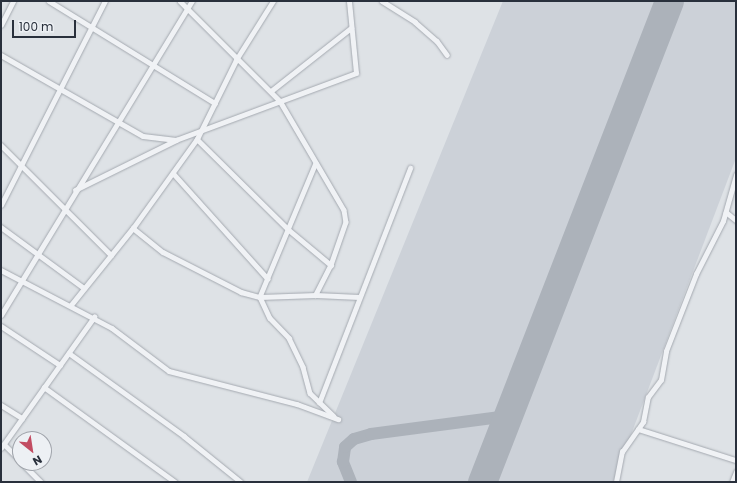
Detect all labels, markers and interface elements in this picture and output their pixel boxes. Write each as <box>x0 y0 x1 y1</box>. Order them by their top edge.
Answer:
scale bar <box>14 12 78 38</box>
text: 100 m <box>19 18 53 35</box>
north arrow <box>12 431 52 471</box>
text: N <box>30 452 45 470</box>

